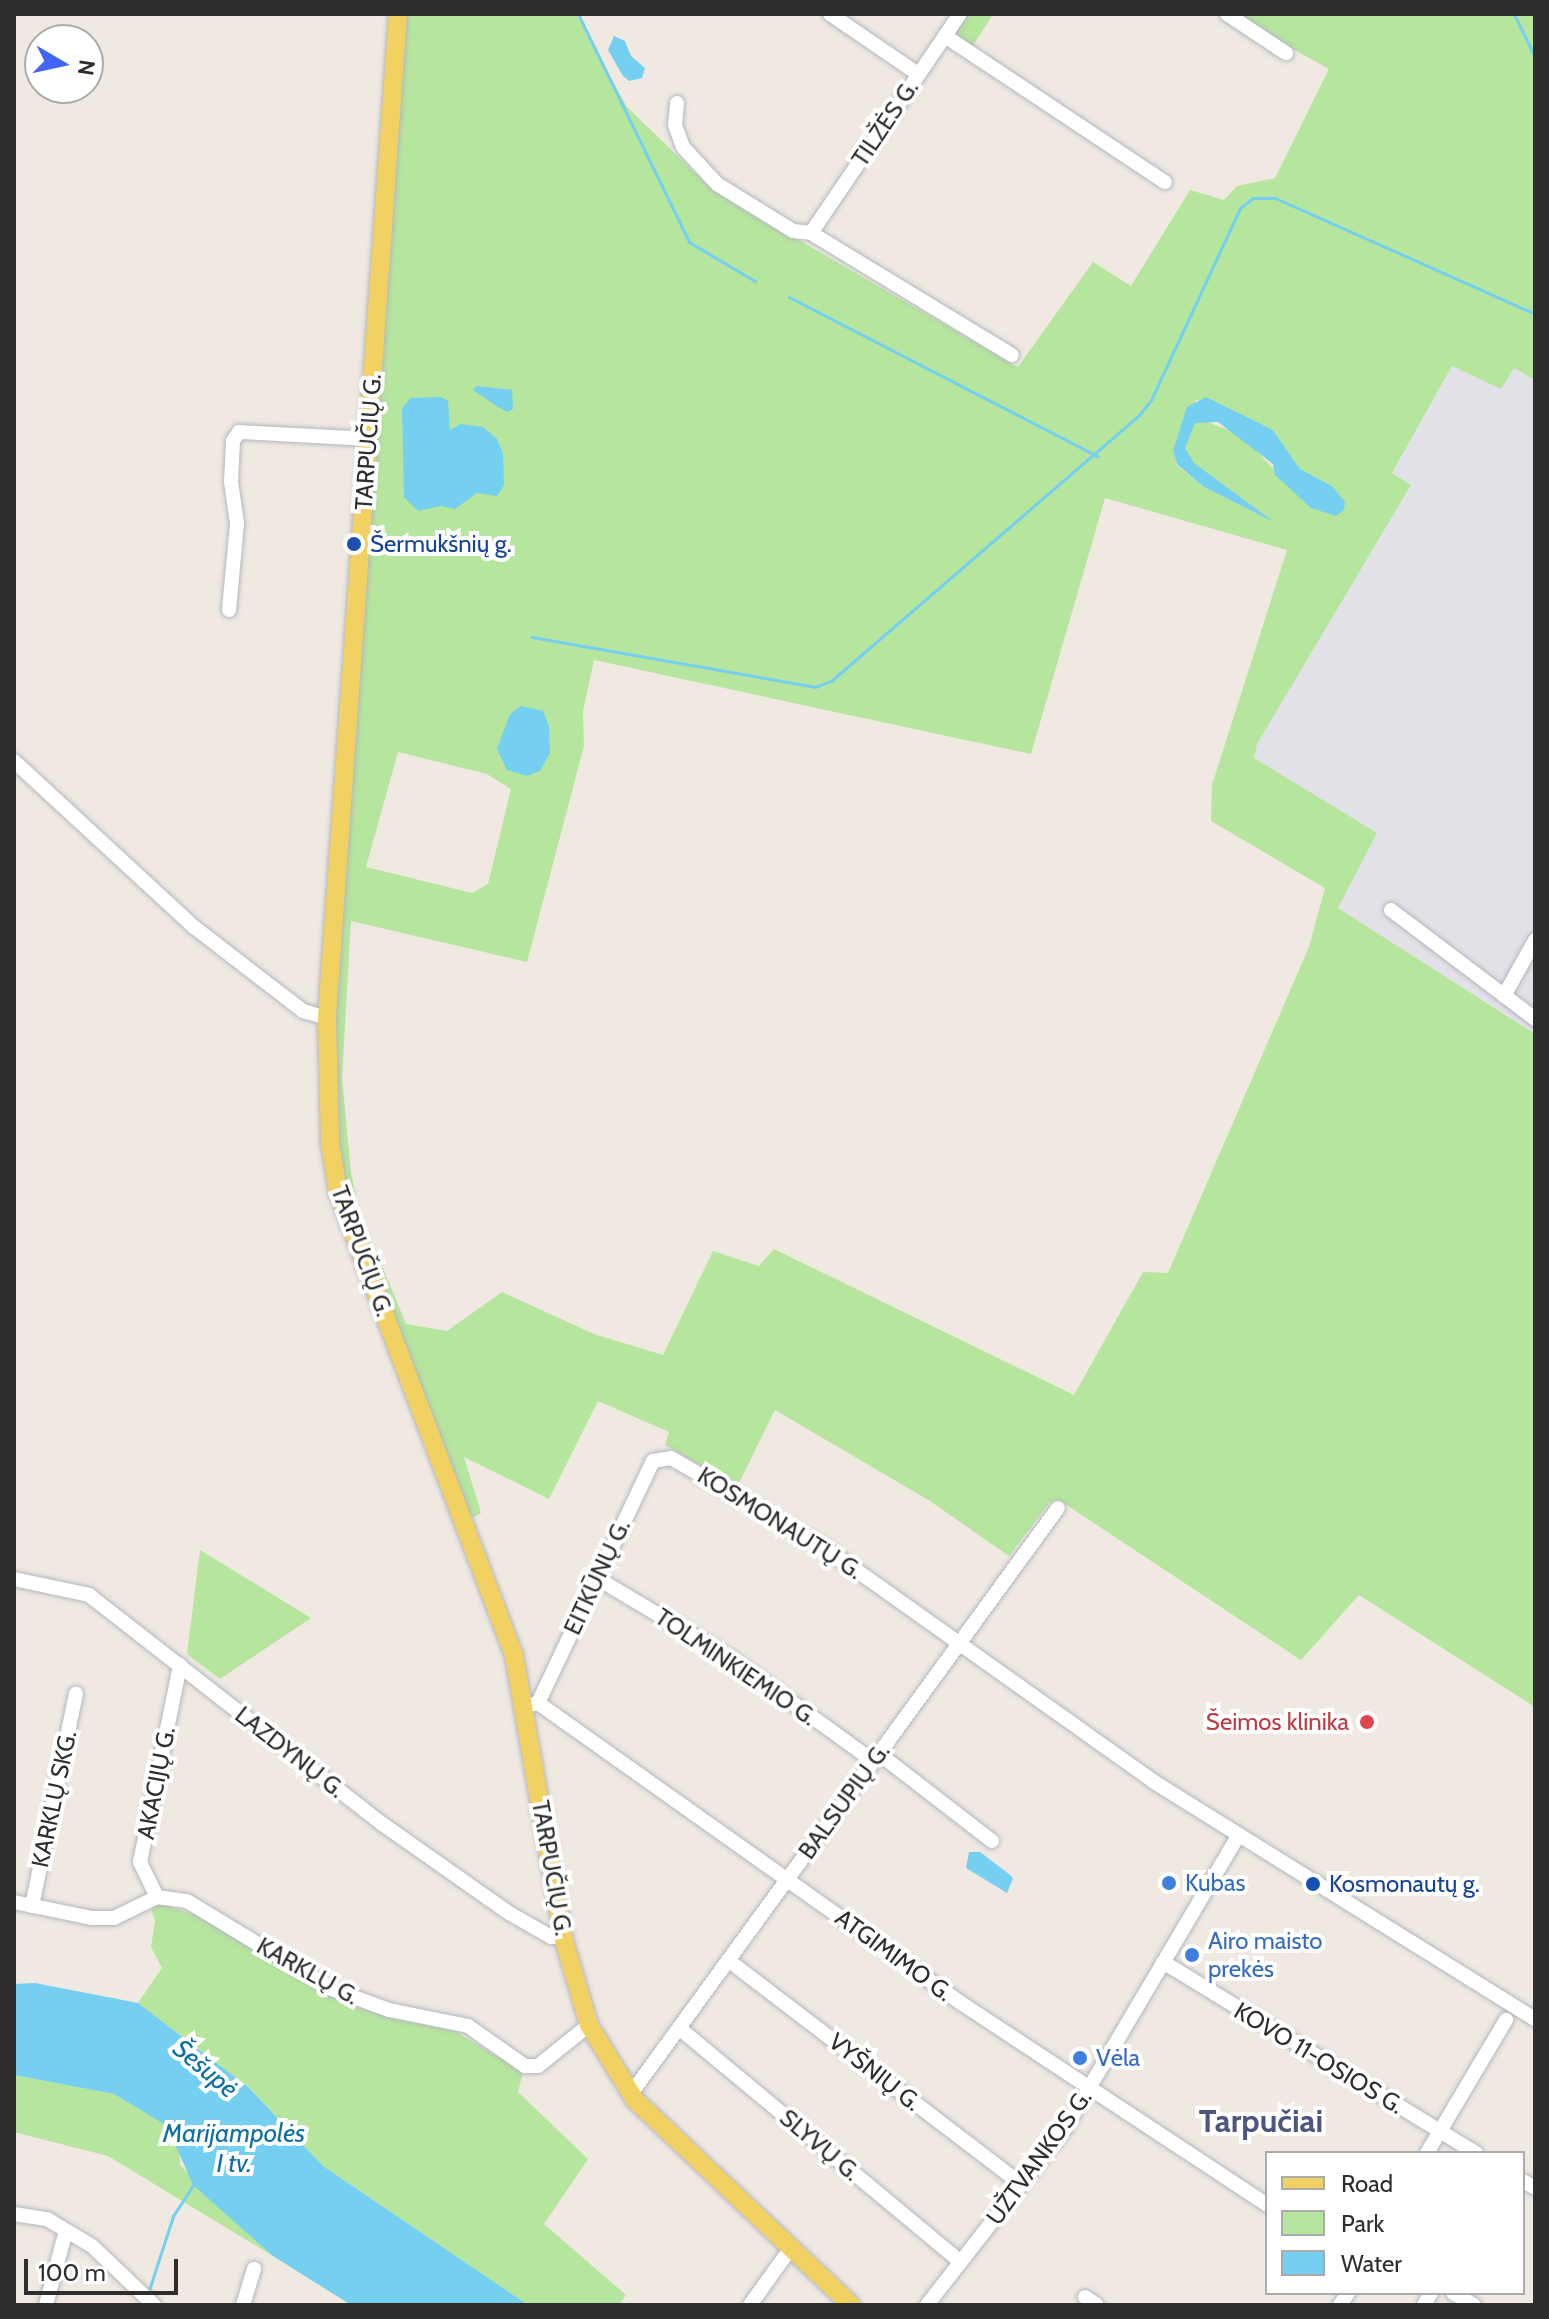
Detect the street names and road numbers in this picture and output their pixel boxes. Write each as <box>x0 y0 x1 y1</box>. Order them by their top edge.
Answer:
street label: TILŽĖS G. <box>846 74 924 172</box>
street label: TARPUČIŲ G. <box>349 373 387 511</box>
street label: TARPUČIŲ G. <box>325 1182 399 1320</box>
street label: KOSMONAUTŲ G. <box>692 1461 868 1585</box>
street label: EITKŪNŲ G. <box>558 1515 636 1639</box>
street label: TOLMINKIEMIO G. <box>650 1602 822 1732</box>
street label: LAZDYNŲ G. <box>229 1700 351 1804</box>
street label: AKACIJŲ G. <box>131 1724 181 1842</box>
street label: KARKLŲ SKG. <box>25 1728 83 1870</box>
street label: BALSUPIŲ G. <box>792 1737 896 1865</box>
street label: TARPUČIŲ G. <box>526 1798 578 1938</box>
street label: ATGIMIMO G. <box>830 1903 958 2007</box>
street label: KARKLŲ G. <box>252 1931 364 2011</box>
street label: KOVO 11-OSIOS G. <box>1229 1996 1409 2120</box>
street label: VYŠNIŲ G. <box>823 2027 927 2117</box>
street label: UŽTVANKOS G. <box>980 2084 1098 2230</box>
street label: SLYVŲ G. <box>774 2103 866 2187</box>

